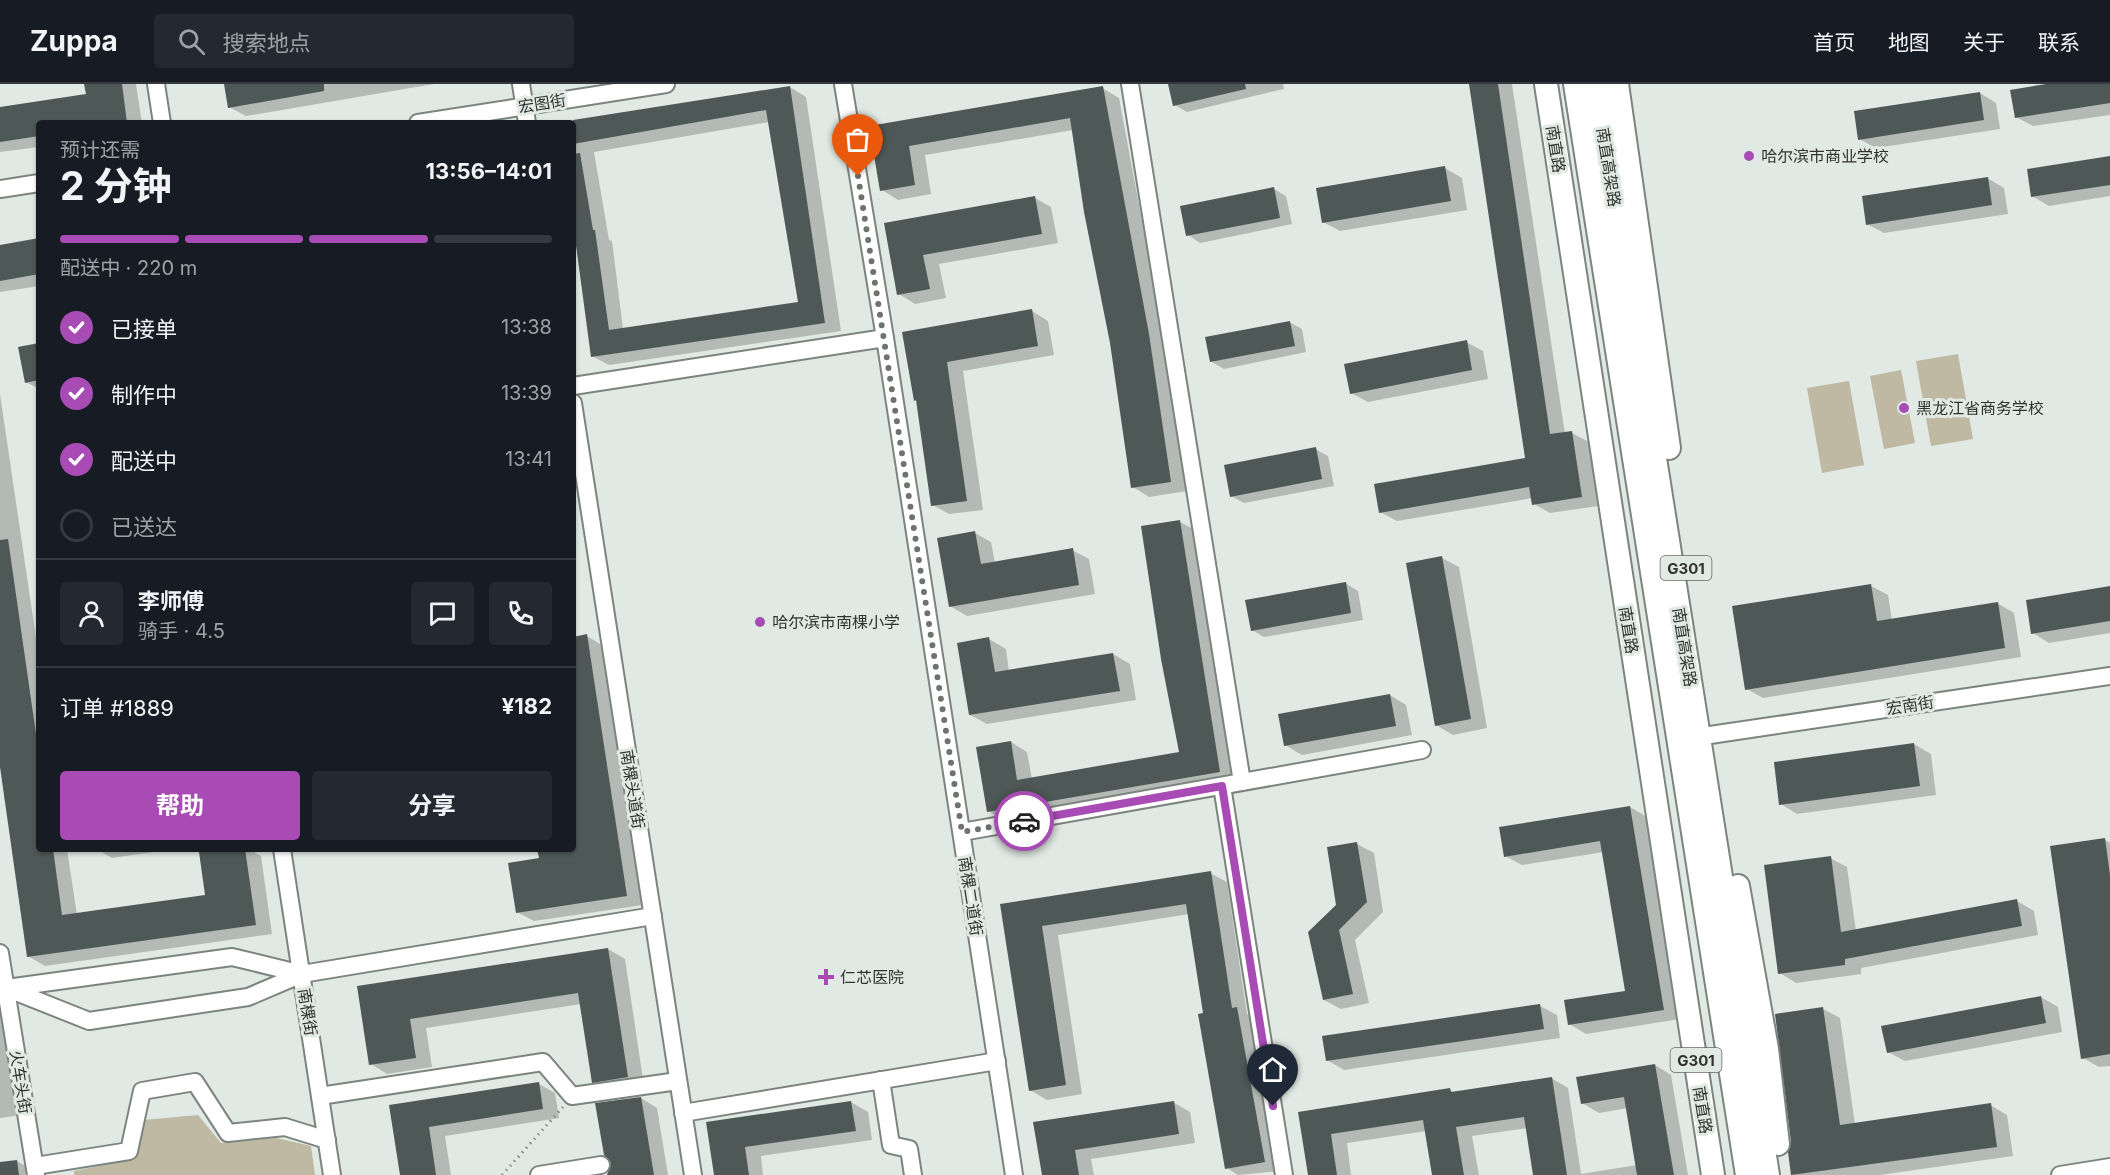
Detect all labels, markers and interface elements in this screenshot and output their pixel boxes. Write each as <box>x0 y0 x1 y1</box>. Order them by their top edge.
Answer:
search box <box>154 14 574 68</box>
text: Zuppa <box>30 24 118 58</box>
icon: search <box>175 25 208 58</box>
text: 搜索地点 <box>223 30 311 56</box>
text: 首页 <box>1813 30 1855 55</box>
text: 地图 <box>1888 30 1930 55</box>
text: 关于 <box>1963 30 2005 55</box>
text: 联系 <box>2038 30 2080 55</box>
street label: 宏图街 <box>517 89 567 117</box>
pin <box>832 114 883 176</box>
icon: bag <box>841 123 874 156</box>
street label: 南直路 <box>1542 124 1570 174</box>
street label: 南直高架路 <box>1593 126 1625 208</box>
text: 预计还需 <box>60 138 140 162</box>
place label: 哈尔滨市商业学校 <box>1761 146 1889 166</box>
marker: 哈尔滨市商业学校 <box>1742 149 1756 163</box>
text: 13:56–14:01 <box>426 158 552 184</box>
text: 2 分钟 <box>60 162 172 209</box>
text: 配送中 · 220 m <box>60 256 197 280</box>
icon: check <box>60 311 93 344</box>
text: 13:38 <box>501 315 552 339</box>
text: 已接单 <box>111 316 177 342</box>
icon: check <box>60 377 93 410</box>
text: 13:39 <box>501 381 552 405</box>
text: 制作中 <box>111 382 177 408</box>
place label: 黑龙江省商务学校 <box>1916 398 2044 418</box>
marker: 黑龙江省商务学校 <box>1897 401 1911 415</box>
icon: check <box>60 443 93 476</box>
text: 13:41 <box>505 447 552 471</box>
text: 配送中 <box>111 448 177 474</box>
text: 已送达 <box>111 514 177 540</box>
road number: G301 <box>1660 556 1712 580</box>
button: person <box>60 582 123 645</box>
button: chat <box>411 582 474 645</box>
button: phone <box>489 582 552 645</box>
text: 李师傅 <box>138 588 204 614</box>
street label: 南直路 <box>1615 605 1643 655</box>
street label: 南直高架路 <box>1669 606 1701 688</box>
place label: 哈尔滨市南棵小学 <box>772 612 900 632</box>
marker: 哈尔滨市南棵小学 <box>753 615 767 629</box>
text: 骑手 · 4.5 <box>138 619 225 643</box>
street label: 宏南街 <box>1885 691 1935 719</box>
text: ¥182 <box>502 693 552 719</box>
text: 订单 #1889 <box>60 695 174 721</box>
street label: 南棵头道街 <box>617 748 649 830</box>
button: 帮助 <box>60 771 300 840</box>
button: 分享 <box>312 771 552 840</box>
courier <box>994 791 1054 851</box>
icon: car <box>1008 805 1041 838</box>
street label: 南棵二道街 <box>955 855 987 937</box>
place label: 仁芯医院 <box>840 967 904 987</box>
marker: 仁芯医院 <box>817 968 835 986</box>
street label: 南棵街 <box>294 987 322 1037</box>
pin <box>1247 1044 1298 1106</box>
road number: G301 <box>1670 1048 1722 1072</box>
street label: 火车头街 <box>6 1049 36 1115</box>
icon: home <box>1256 1053 1289 1086</box>
street label: 南直路 <box>1689 1085 1717 1135</box>

